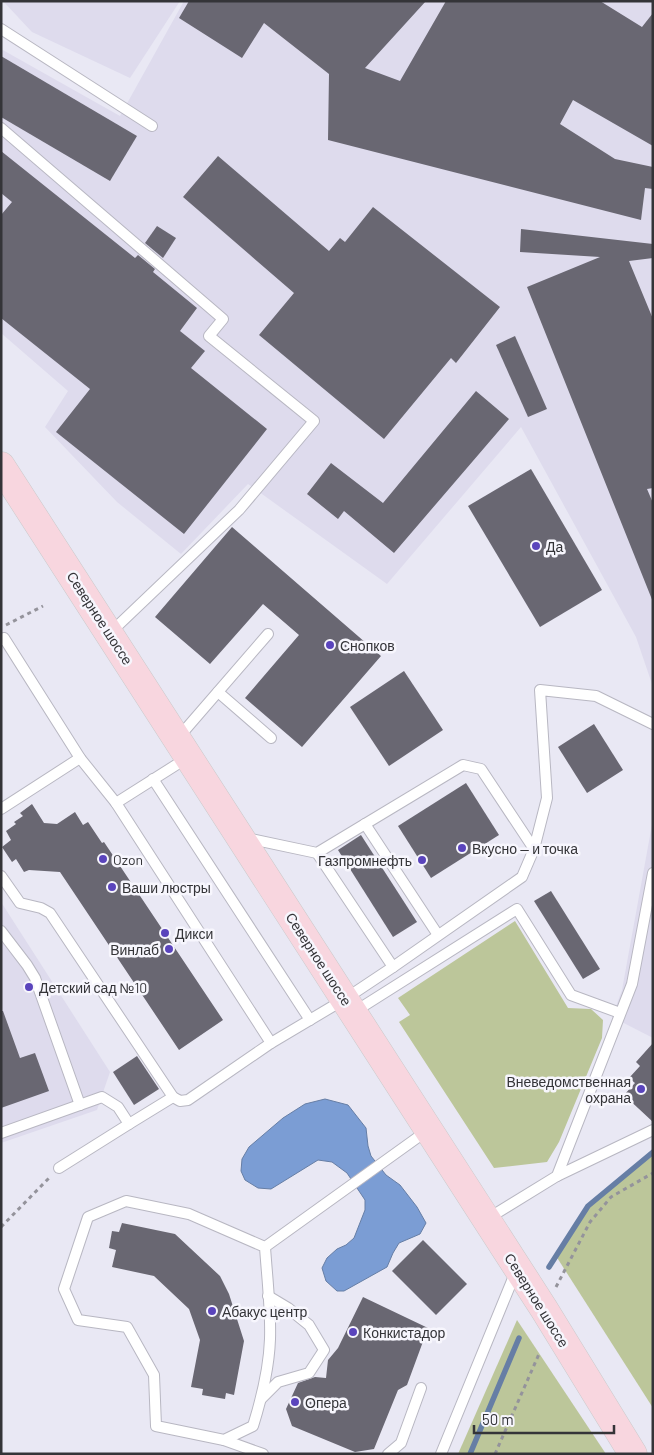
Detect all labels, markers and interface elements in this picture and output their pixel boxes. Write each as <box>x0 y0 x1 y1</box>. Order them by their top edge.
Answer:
place label: Да <box>546 538 563 555</box>
marker: Да <box>530 540 542 552</box>
street label: Северное шоссе <box>64 568 137 668</box>
place label: Снопков <box>340 637 395 654</box>
marker: Снопков <box>324 639 336 651</box>
place label: Вкусно — и точка <box>472 840 578 857</box>
marker: Вкусно — и точка <box>456 842 468 854</box>
place label: Ozon <box>113 851 143 868</box>
place label: Газпромнефть <box>318 852 412 869</box>
marker: Ozon <box>97 853 109 865</box>
marker: Газпромнефть <box>416 854 428 866</box>
place label: Ваши люстры <box>122 879 211 896</box>
marker: Ваши люстры <box>106 881 118 893</box>
street label: Северное шоссе <box>283 909 356 1009</box>
place label: Дикси <box>175 925 213 942</box>
marker: Дикси <box>159 927 171 939</box>
place label: Винлаб <box>110 941 159 958</box>
marker: Винлаб <box>163 943 175 955</box>
place label: Детский сад №10 <box>39 979 147 996</box>
marker: Детский сад №10 <box>23 981 35 993</box>
place label: Вневедомственная охрана <box>506 1073 631 1106</box>
marker: Вневедомственная охрана <box>635 1083 647 1095</box>
street label: Северное шоссе <box>501 1250 573 1350</box>
place label: Абакус центр <box>222 1303 308 1320</box>
marker: Абакус центр <box>206 1305 218 1317</box>
place label: Конкистадор <box>363 1324 446 1341</box>
marker: Конкистадор <box>347 1326 359 1338</box>
place label: Опера <box>305 1394 347 1411</box>
marker: Опера <box>289 1396 301 1408</box>
scale bar <box>474 1402 614 1434</box>
text: 50 m <box>482 1410 514 1428</box>

